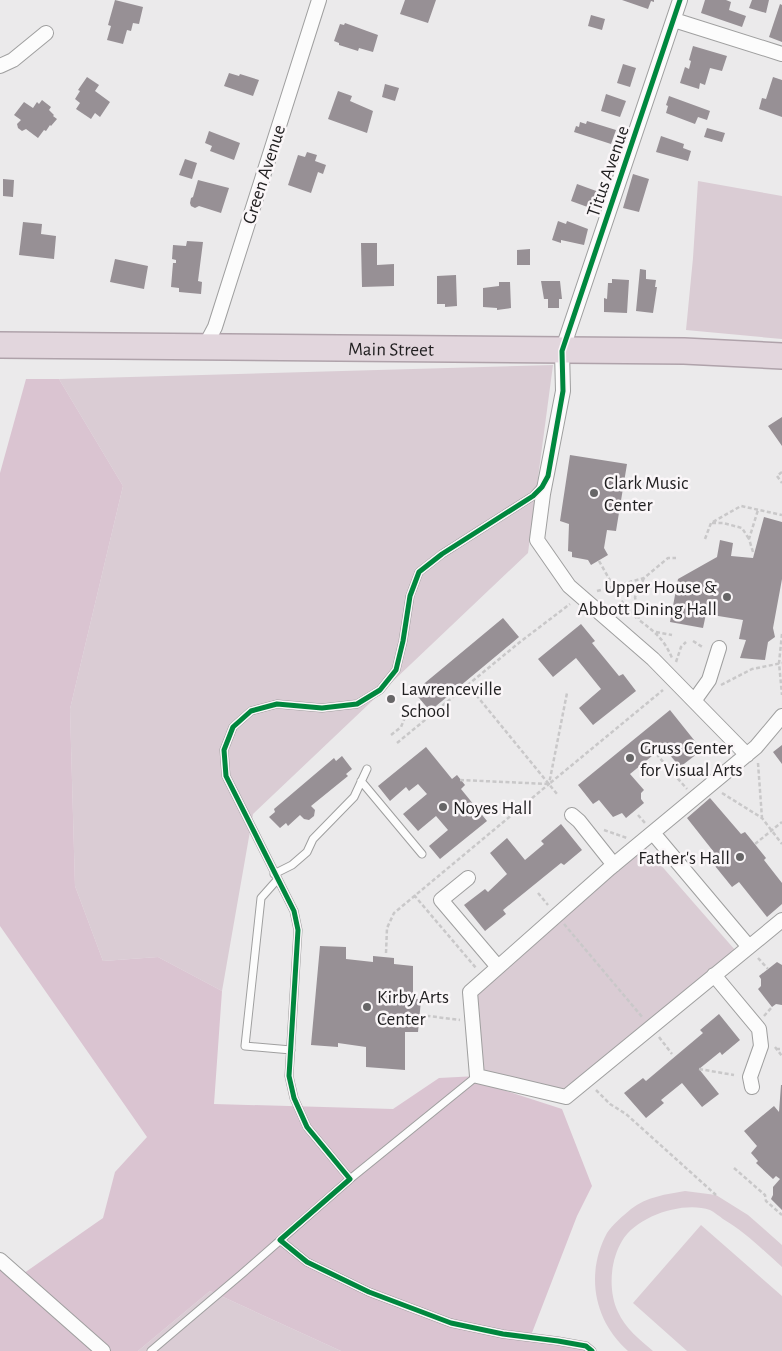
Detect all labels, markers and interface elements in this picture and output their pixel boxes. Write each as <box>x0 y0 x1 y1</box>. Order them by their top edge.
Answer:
street label: Green Avenue <box>239 123 289 226</box>
street label: Titus Avenue <box>584 123 633 220</box>
street label: Main Street <box>348 340 434 360</box>
place label: Clark Music Center <box>604 474 688 515</box>
marker: Clark Music Center <box>588 487 600 499</box>
place label: Upper House & Abbott Dining Hall <box>578 578 717 619</box>
marker: Upper House & Abbott Dining Hall <box>721 591 733 603</box>
place label: Lawrenceville School <box>401 680 502 721</box>
marker: Lawrenceville School <box>385 693 397 705</box>
place label: Gruss Center for Visual Arts <box>640 739 743 780</box>
marker: Gruss Center for Visual Arts <box>624 752 636 764</box>
place label: Noyes Hall <box>453 799 532 818</box>
marker: Noyes Hall <box>437 801 449 813</box>
place label: Father's Hall <box>638 849 730 868</box>
marker: Father's Hall <box>734 851 746 863</box>
place label: Kirby Arts Center <box>377 988 449 1029</box>
marker: Kirby Arts Center <box>361 1001 373 1013</box>

